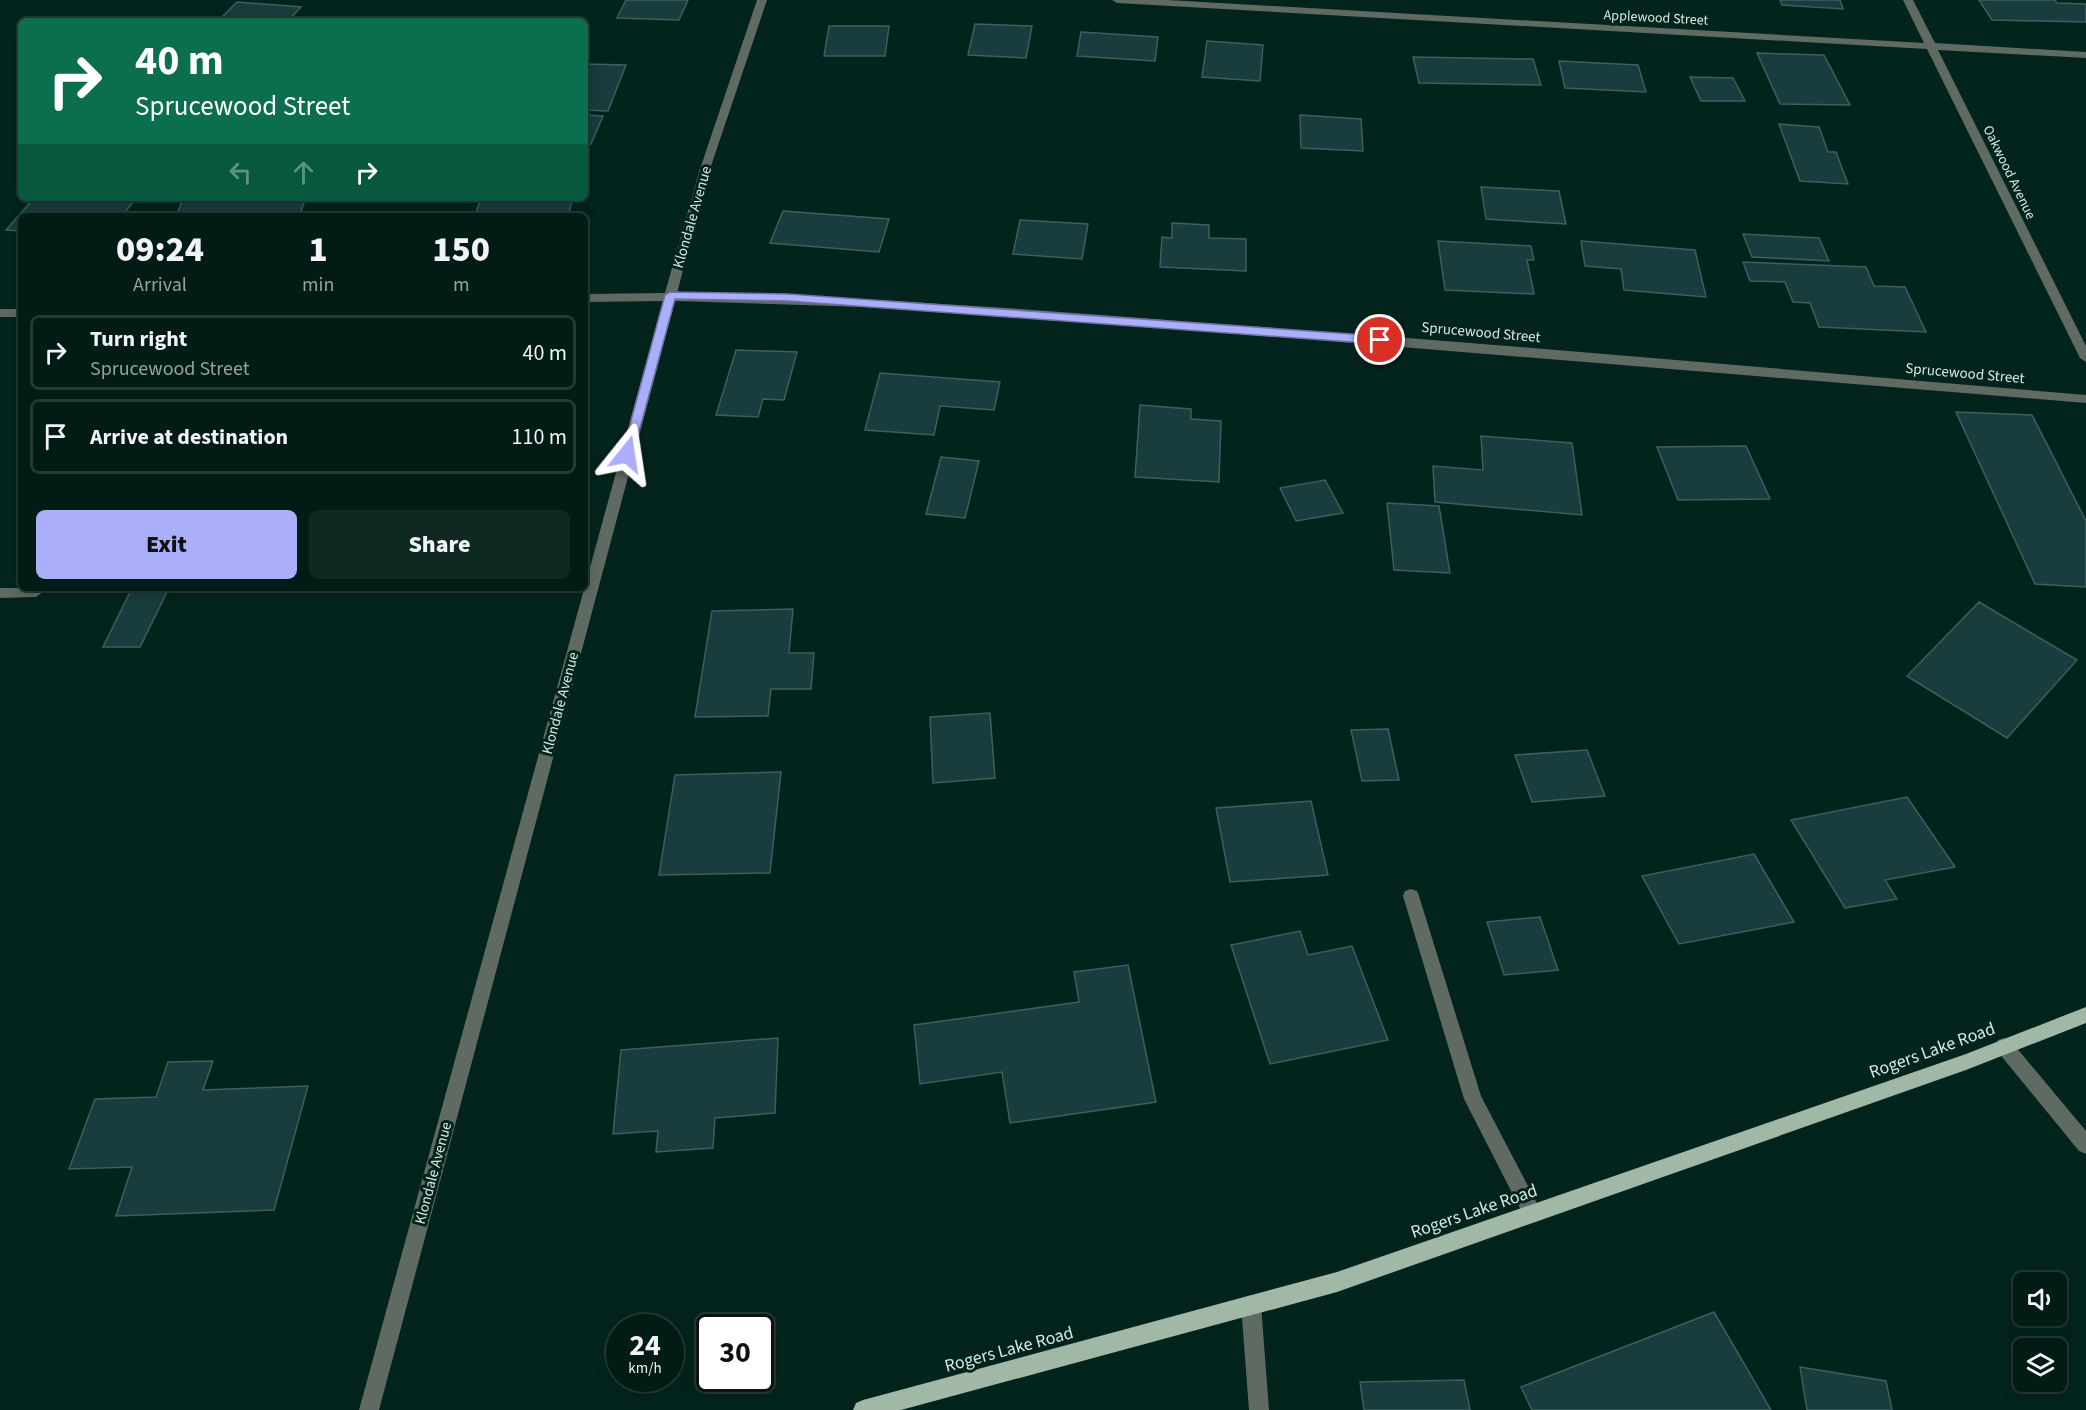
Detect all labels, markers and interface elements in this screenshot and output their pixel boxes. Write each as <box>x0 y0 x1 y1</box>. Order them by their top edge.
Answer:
street label: Applewood Street <box>1603 5 1709 31</box>
text: 40 m <box>135 31 224 91</box>
icon: right <box>36 42 114 120</box>
text: Sprucewood Street <box>135 87 350 126</box>
street label: Oakwood Avenue <box>1978 122 2041 223</box>
icon: left <box>224 156 257 189</box>
icon: ahead <box>287 156 320 189</box>
icon: right <box>350 156 383 189</box>
street label: Klondale Avenue <box>668 164 717 271</box>
text: 09:24 <box>116 224 204 275</box>
text: 1 <box>309 224 328 275</box>
text: 150 <box>432 224 490 275</box>
text: Arrival <box>133 271 187 299</box>
text: min <box>302 271 334 299</box>
text: m <box>453 271 469 299</box>
pin <box>1354 314 1405 365</box>
street label: Sprucewood Street <box>1420 317 1541 348</box>
text: Turn right <box>90 323 187 355</box>
icon: arrive <box>1363 323 1396 356</box>
icon: right <box>39 336 72 369</box>
text: 40 m <box>522 337 567 369</box>
text: Sprucewood Street <box>90 355 250 383</box>
street label: Sprucewood Street <box>1904 358 2025 389</box>
icon: arrive <box>39 420 72 453</box>
text: Arrive at destination <box>90 421 288 453</box>
text: 110 m <box>512 421 567 453</box>
position arrow <box>595 422 659 486</box>
button: Exit <box>36 510 297 579</box>
button: Share <box>309 510 570 579</box>
street label: Klondale Avenue <box>537 650 584 757</box>
street label: Rogers Lake Road <box>1866 1016 1999 1085</box>
street label: Klondale Avenue <box>410 1120 457 1227</box>
street label: Rogers Lake Road <box>1407 1178 1541 1245</box>
map controls <box>2013 1272 2067 1392</box>
button: sound <box>2013 1272 2067 1326</box>
speed limit sign: 30 <box>696 1314 774 1392</box>
street label: Rogers Lake Road <box>942 1320 1076 1379</box>
text: 24 <box>629 1324 661 1367</box>
button: layers <box>2013 1338 2067 1392</box>
text: km/h <box>628 1358 662 1379</box>

